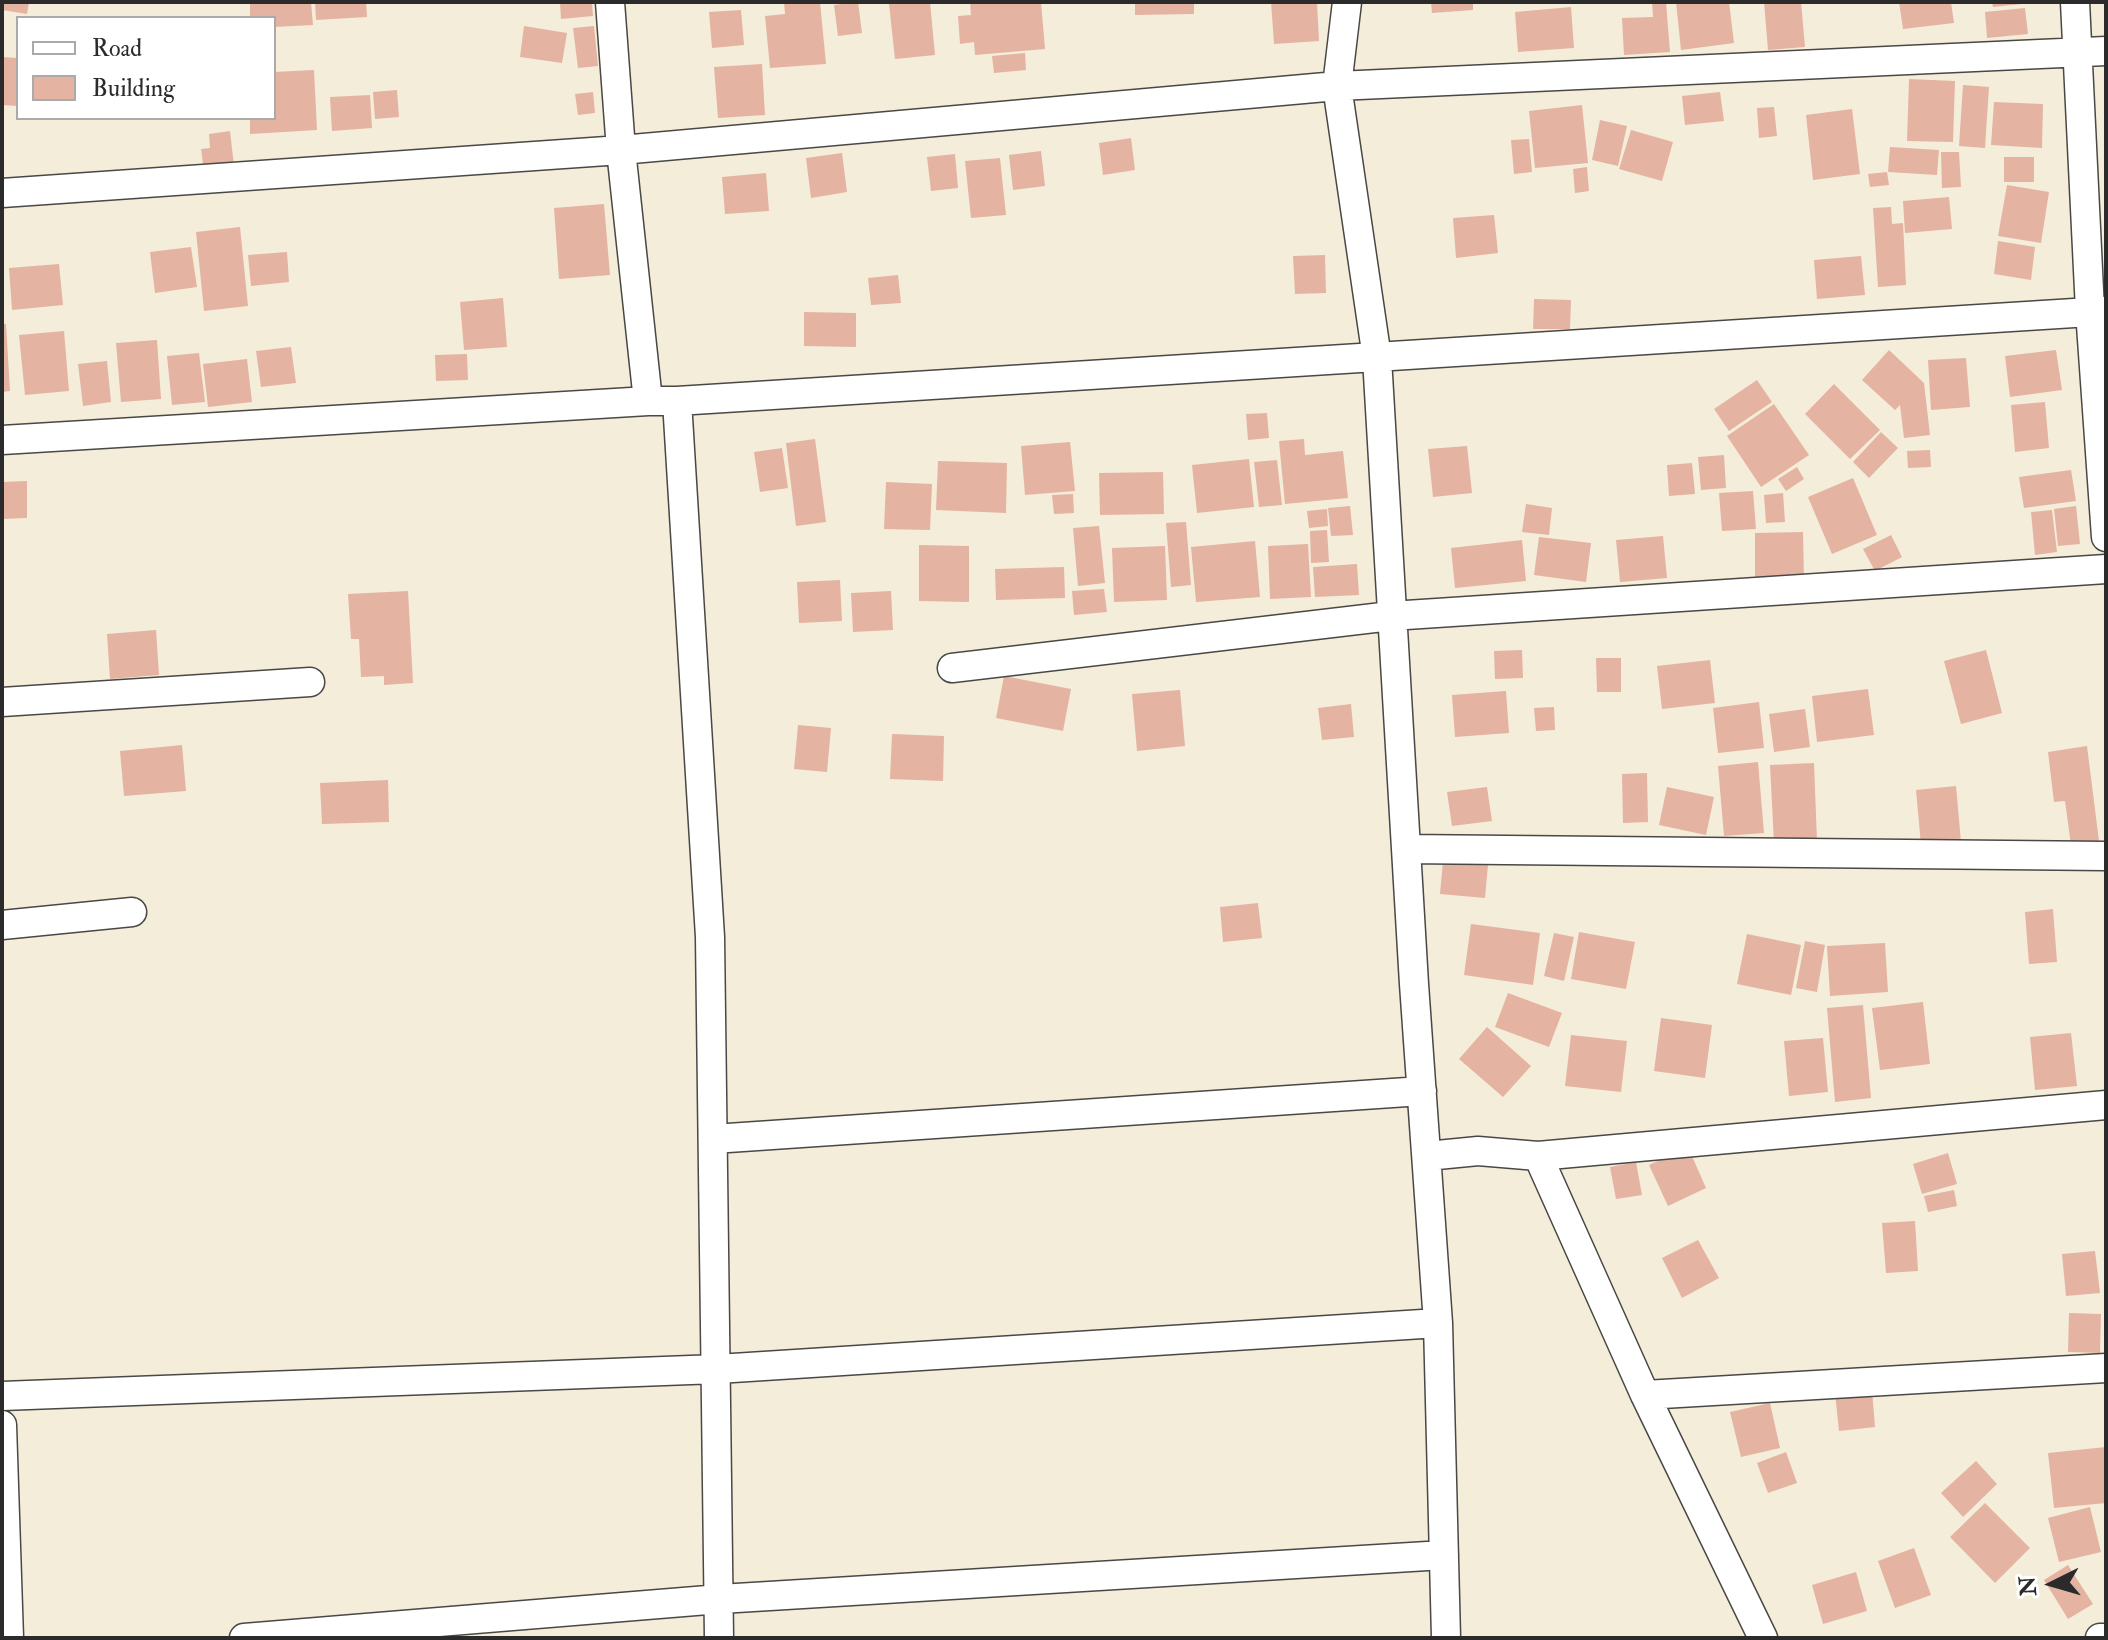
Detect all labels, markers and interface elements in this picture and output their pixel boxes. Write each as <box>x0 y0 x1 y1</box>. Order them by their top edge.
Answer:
legend <box>16 16 276 120</box>
text: Road <box>92 33 142 64</box>
text: Building <box>92 73 175 104</box>
north arrow <box>2012 1544 2092 1624</box>
text: N <box>2013 1575 2043 1597</box>

